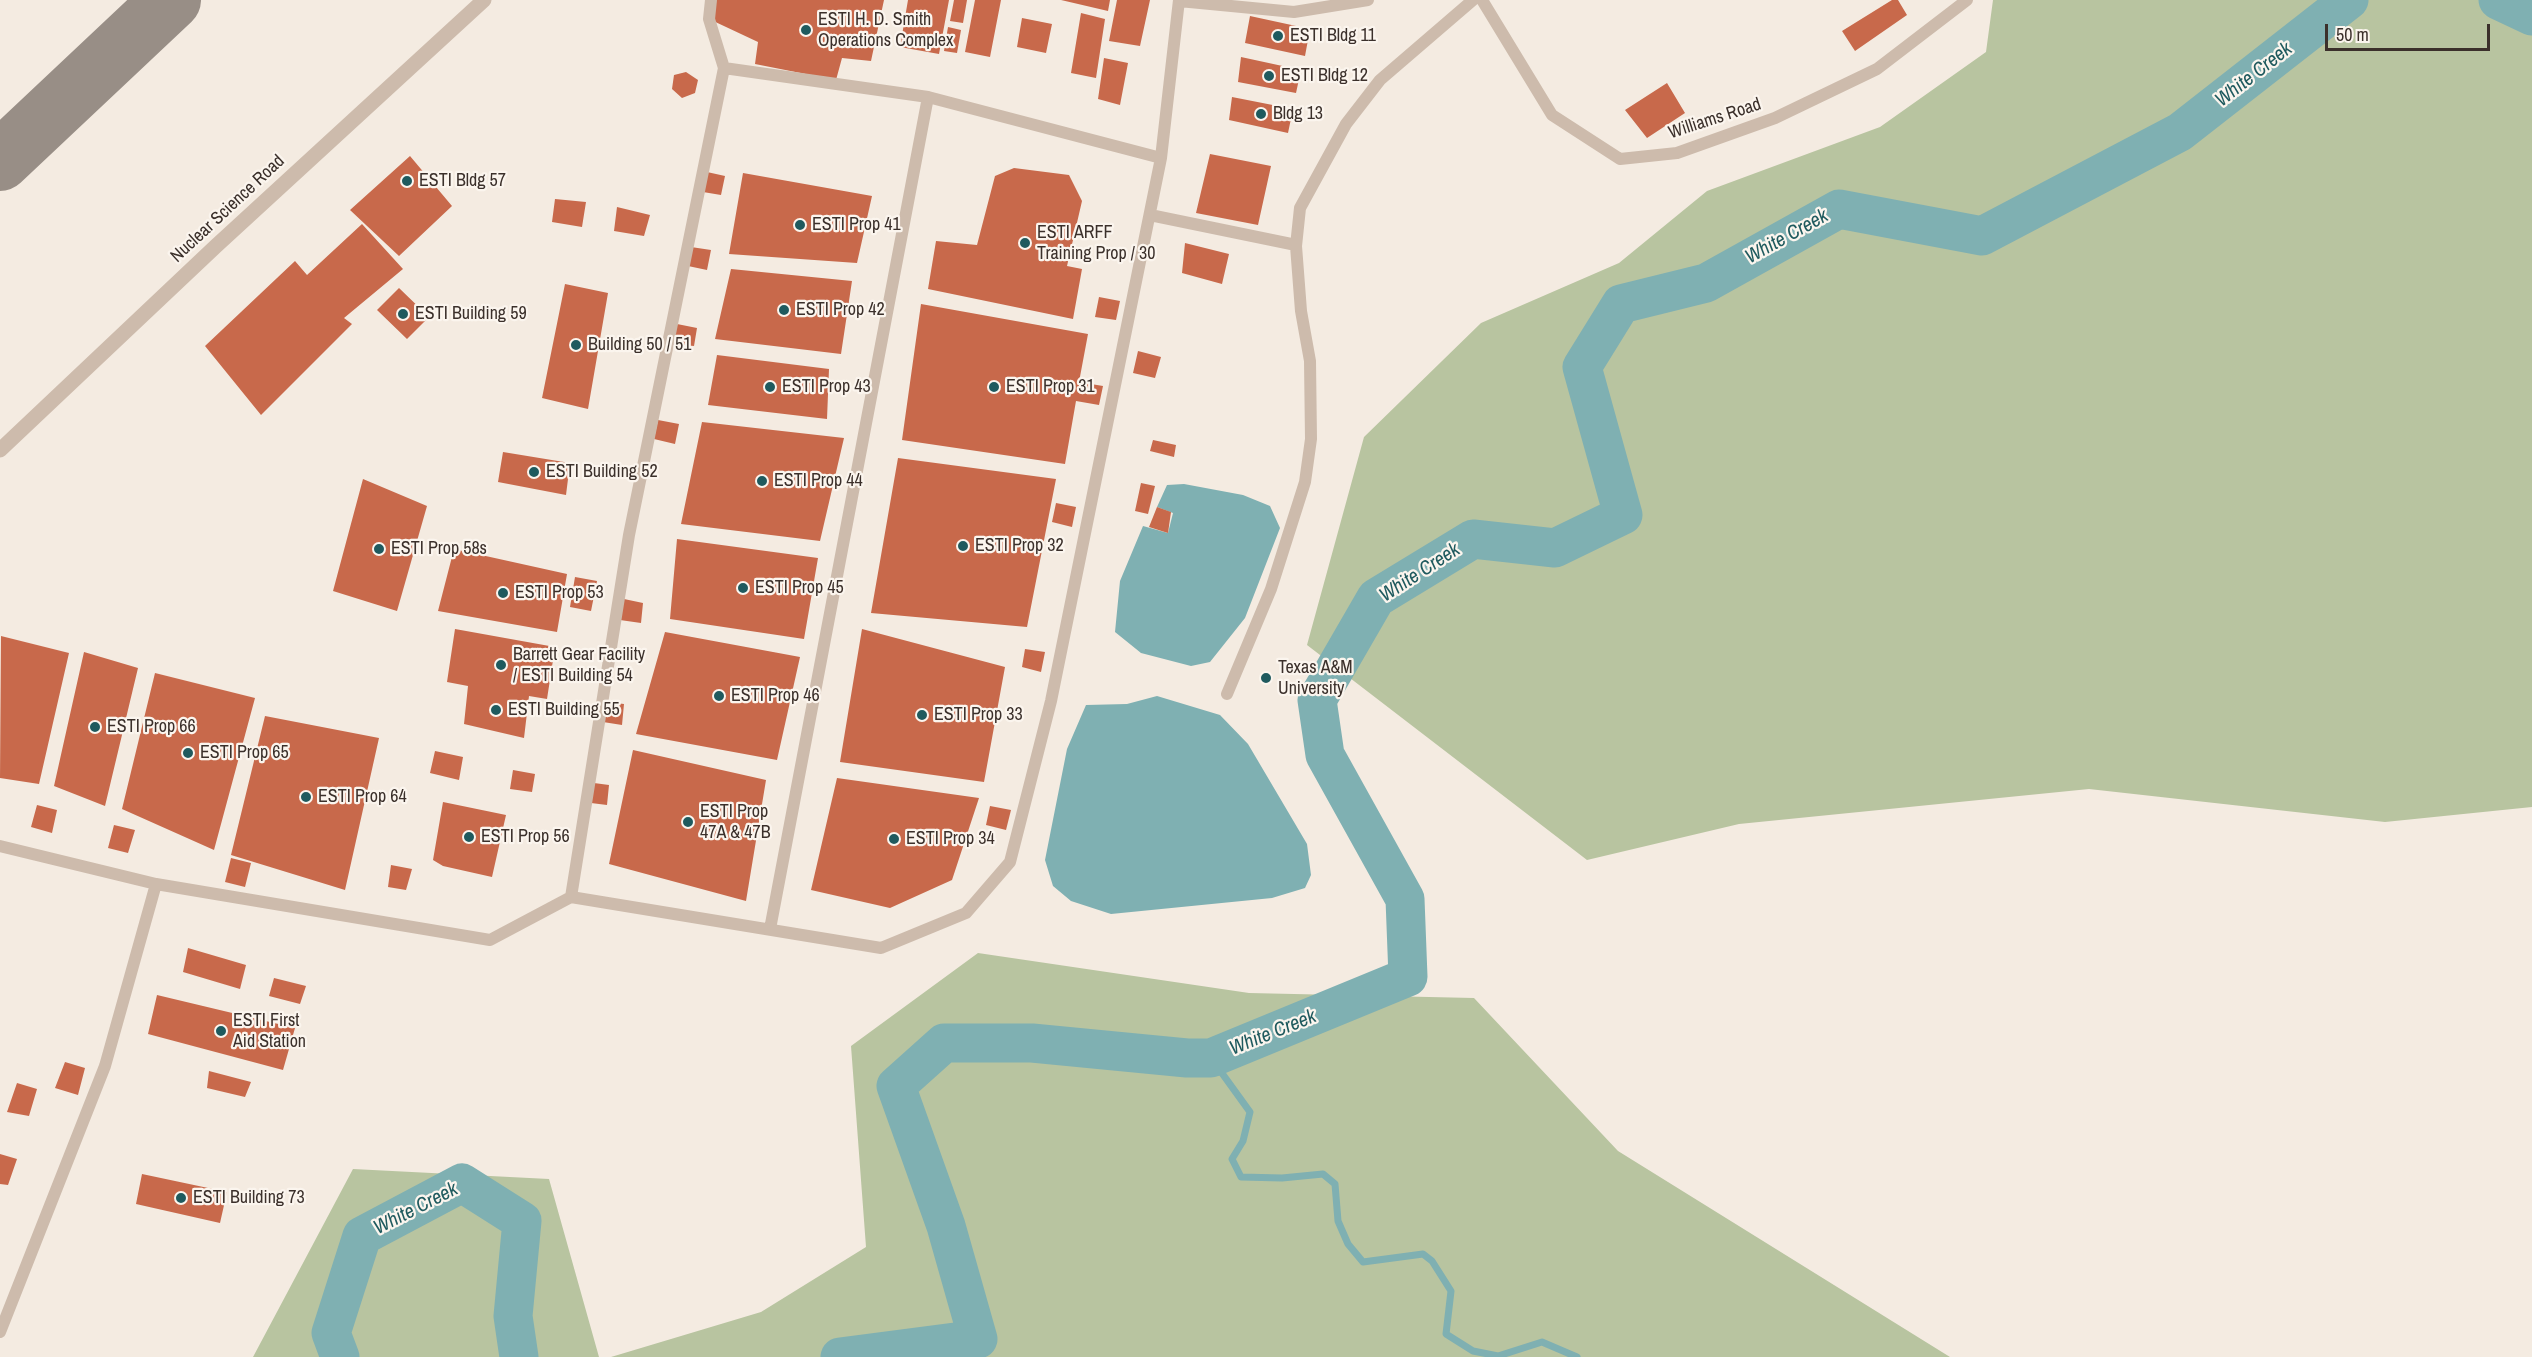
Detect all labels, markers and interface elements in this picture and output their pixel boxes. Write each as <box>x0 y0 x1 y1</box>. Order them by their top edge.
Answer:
place label: ESTI H. D. Smith Operations Complex <box>818 9 953 52</box>
scale bar <box>2328 12 2493 50</box>
text: 50 m <box>2336 22 2369 47</box>
marker: ESTI H. D. Smith Operations Complex <box>799 23 813 37</box>
place label: ESTI Bldg 11 <box>1290 25 1376 47</box>
marker: ESTI Bldg 11 <box>1271 29 1285 43</box>
water label: White Creek <box>2211 37 2297 113</box>
place label: ESTI Bldg 12 <box>1281 65 1368 87</box>
marker: ESTI Bldg 12 <box>1262 69 1276 83</box>
street label: Williams Road <box>1666 94 1764 144</box>
place label: Bldg 13 <box>1273 103 1323 125</box>
marker: Bldg 13 <box>1254 107 1268 121</box>
street label: Nuclear Science Road <box>167 151 289 267</box>
place label: ESTI Bldg 57 <box>419 170 506 192</box>
marker: ESTI Bldg 57 <box>400 174 414 188</box>
water label: White Creek <box>1741 204 1833 270</box>
place label: ESTI Prop 41 <box>812 214 901 236</box>
marker: ESTI Prop 41 <box>793 218 807 232</box>
place label: ESTI ARFF Training Prop / 30 <box>1037 222 1155 264</box>
marker: ESTI ARFF Training Prop / 30 <box>1018 236 1032 250</box>
place label: ESTI Prop 42 <box>796 299 885 321</box>
place label: ESTI Building 59 <box>415 303 527 325</box>
marker: ESTI Prop 42 <box>777 303 791 317</box>
marker: ESTI Building 59 <box>396 307 410 321</box>
place label: Building 50 / 51 <box>588 334 691 356</box>
marker: Building 50 / 51 <box>569 338 583 352</box>
place label: ESTI Prop 43 <box>782 376 871 398</box>
place label: ESTI Prop 31 <box>1006 376 1095 398</box>
marker: ESTI Prop 43 <box>763 380 777 394</box>
marker: ESTI Prop 31 <box>987 380 1001 394</box>
place label: ESTI Building 52 <box>546 461 658 483</box>
marker: ESTI Building 52 <box>527 465 541 479</box>
place label: ESTI Prop 44 <box>774 470 863 492</box>
marker: ESTI Prop 44 <box>755 474 769 488</box>
place label: ESTI Prop 32 <box>975 535 1064 557</box>
place label: ESTI Prop 58s <box>391 538 487 560</box>
water label: White Creek <box>1375 538 1465 608</box>
marker: ESTI Prop 32 <box>956 539 970 553</box>
marker: ESTI Prop 58s <box>372 542 386 556</box>
place label: ESTI Prop 45 <box>755 577 844 599</box>
marker: ESTI Prop 45 <box>736 581 750 595</box>
place label: ESTI Prop 53 <box>515 582 604 604</box>
marker: ESTI Prop 53 <box>496 586 510 600</box>
place label: Barrett Gear Facility / ESTI Building 54 <box>513 644 645 686</box>
place label: Texas A&M University <box>1278 657 1353 700</box>
marker: Barrett Gear Facility / ESTI Building 54 <box>494 658 508 672</box>
marker: Texas A&M University <box>1259 671 1273 685</box>
place label: ESTI Prop 46 <box>731 685 820 707</box>
marker: ESTI Prop 46 <box>712 689 726 703</box>
place label: ESTI Building 55 <box>508 699 620 721</box>
marker: ESTI Building 55 <box>489 703 503 717</box>
place label: ESTI Prop 33 <box>934 704 1023 726</box>
marker: ESTI Prop 33 <box>915 708 929 722</box>
place label: ESTI Prop 66 <box>107 716 196 738</box>
marker: ESTI Prop 66 <box>88 720 102 734</box>
place label: ESTI Prop 65 <box>200 742 289 764</box>
marker: ESTI Prop 65 <box>181 746 195 760</box>
place label: ESTI Prop 64 <box>318 786 407 808</box>
marker: ESTI Prop 64 <box>299 790 313 804</box>
place label: ESTI Prop 47A & 47B <box>700 801 771 844</box>
marker: ESTI Prop 47A & 47B <box>681 815 695 829</box>
place label: ESTI Prop 56 <box>481 826 570 848</box>
place label: ESTI Prop 34 <box>906 828 995 850</box>
marker: ESTI Prop 56 <box>462 830 476 844</box>
marker: ESTI Prop 34 <box>887 832 901 846</box>
water label: White Creek <box>1226 1005 1320 1061</box>
place label: ESTI First Aid Station <box>233 1010 306 1052</box>
marker: ESTI First Aid Station <box>214 1024 228 1038</box>
water label: White Creek <box>370 1178 462 1240</box>
place label: ESTI Building 73 <box>193 1187 305 1209</box>
marker: ESTI Building 73 <box>174 1191 188 1205</box>

